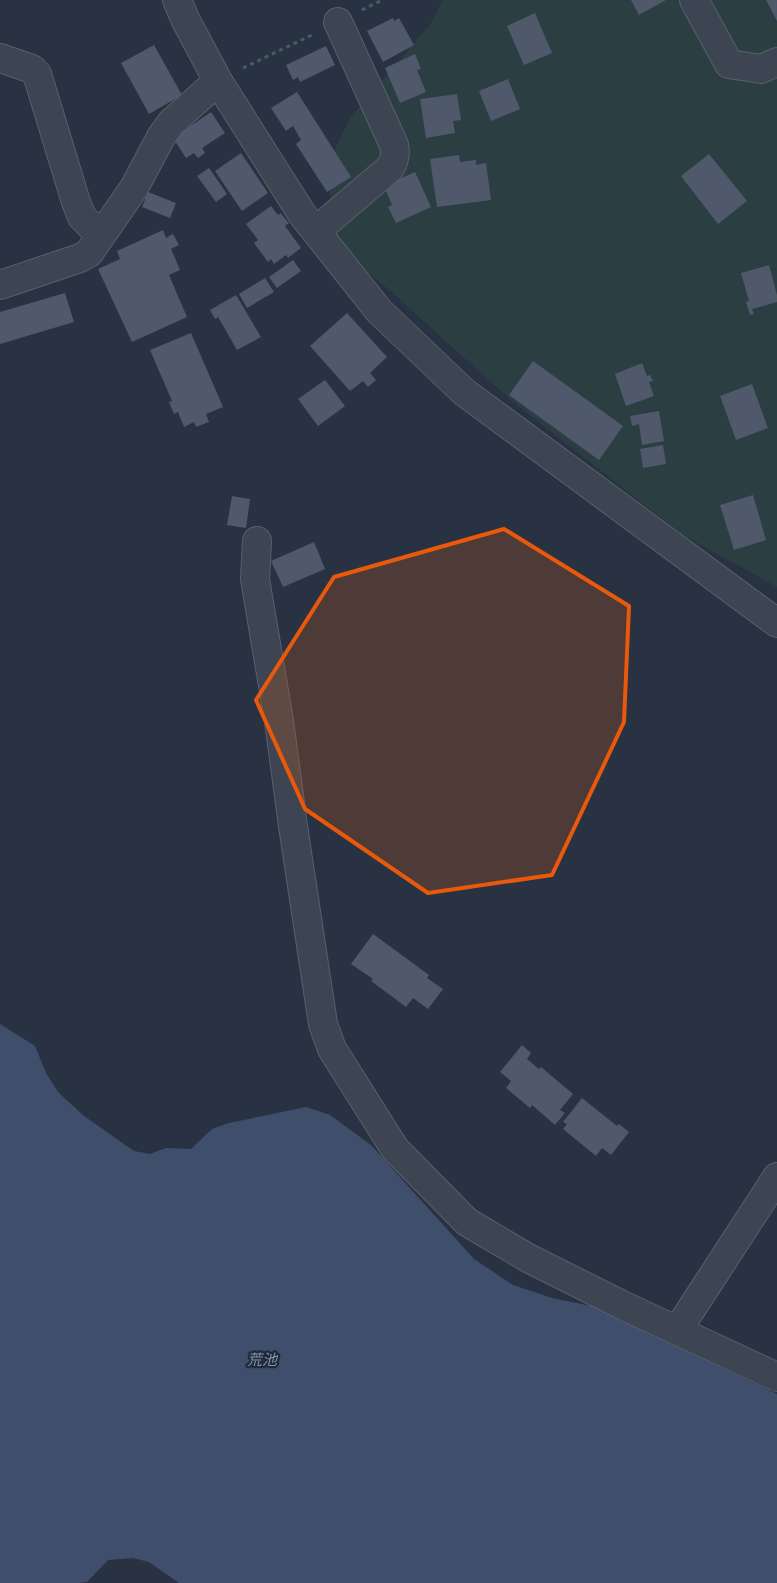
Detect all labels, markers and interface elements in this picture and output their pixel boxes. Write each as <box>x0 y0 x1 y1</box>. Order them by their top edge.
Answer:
water label: 荒池 <box>247 1351 279 1368</box>

